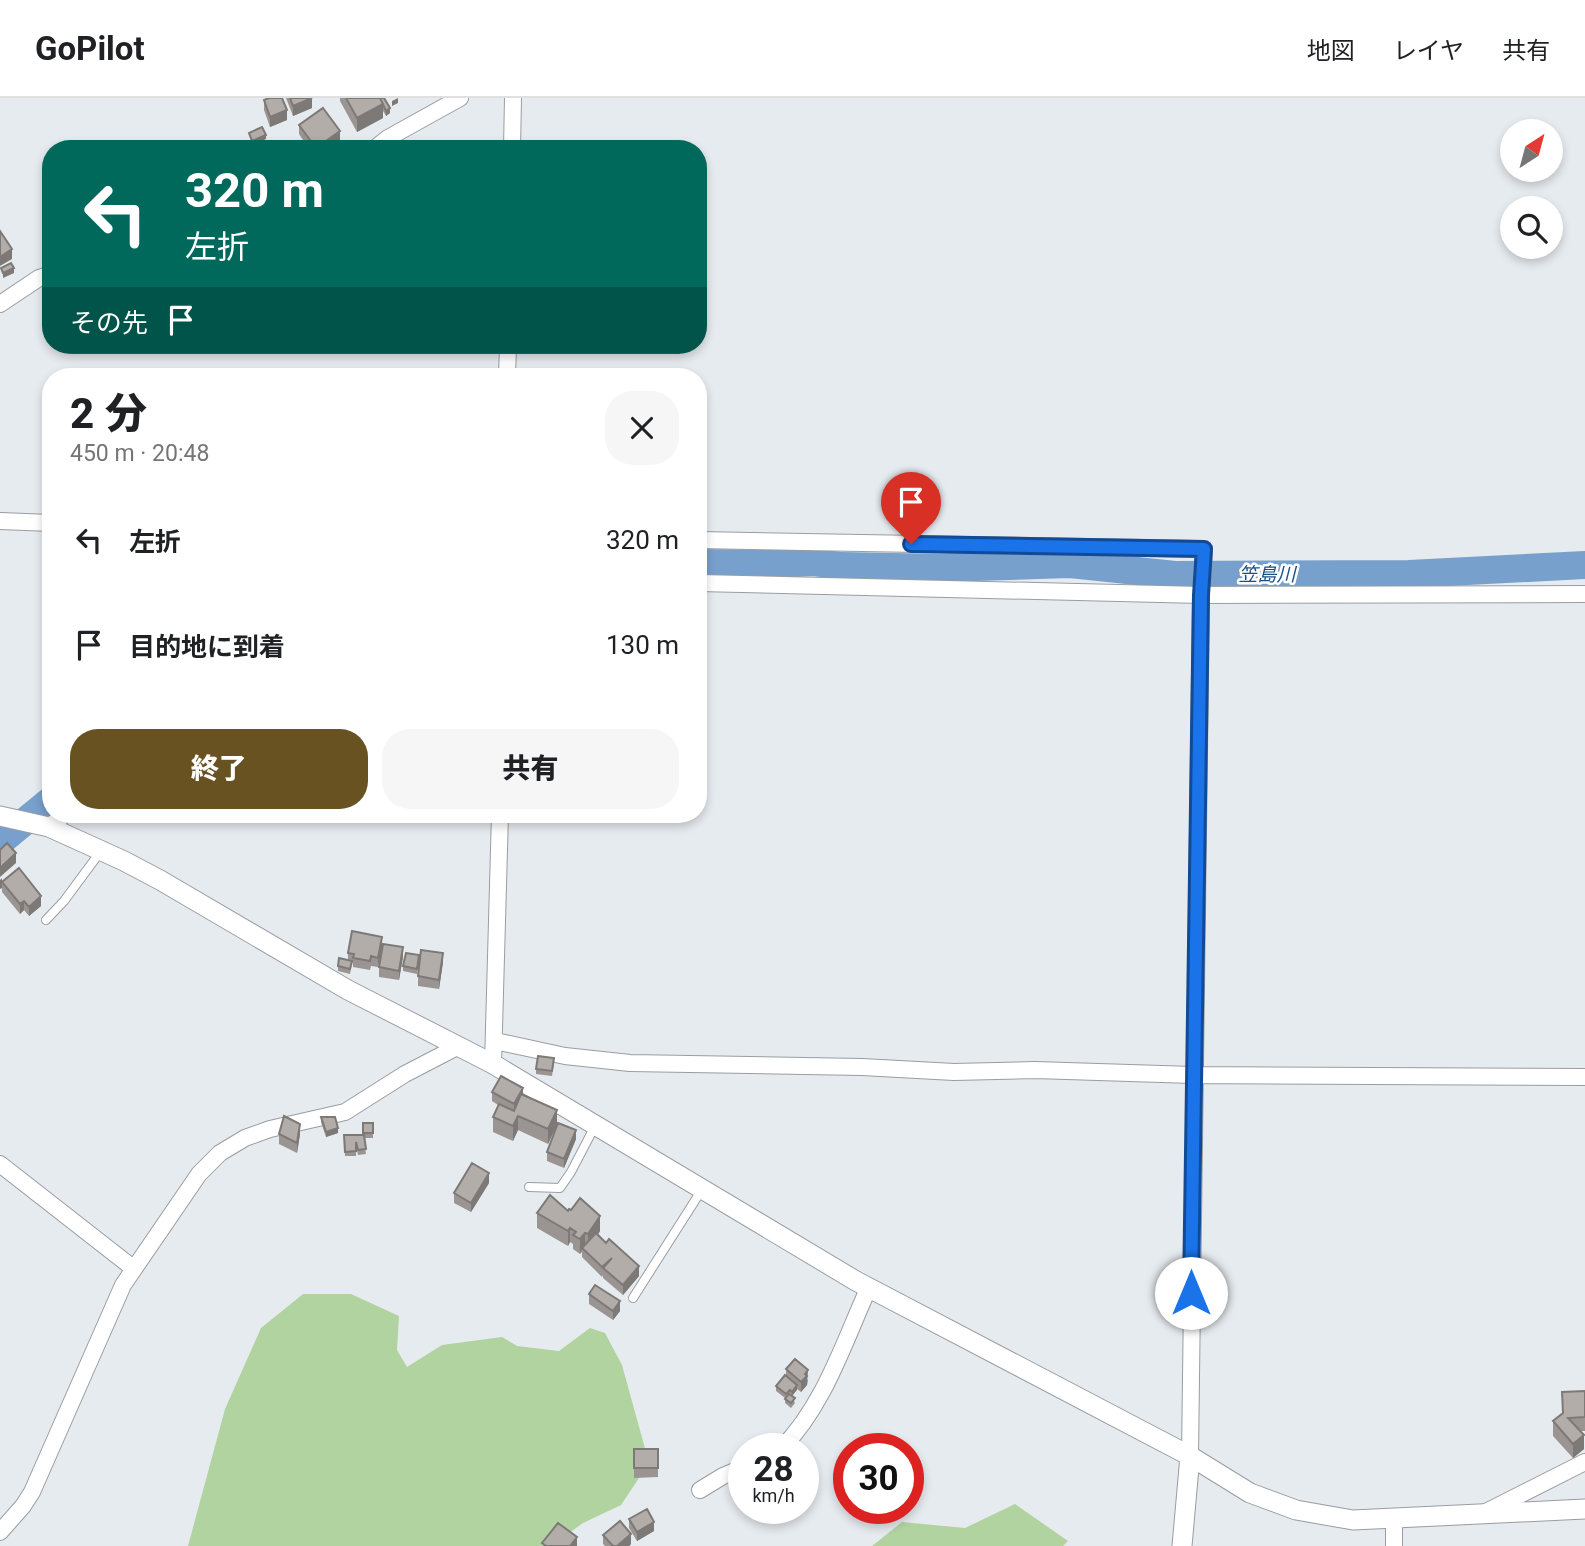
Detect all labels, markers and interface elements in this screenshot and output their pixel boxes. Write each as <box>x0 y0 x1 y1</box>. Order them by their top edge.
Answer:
text: GoPilot <box>35 29 145 68</box>
text: 地図 <box>1307 37 1355 65</box>
text: レイヤ <box>1393 37 1464 65</box>
text: 共有 <box>1502 37 1550 65</box>
north arrow <box>1500 119 1563 182</box>
map controls <box>1500 119 1563 259</box>
text: 320 m <box>185 162 324 219</box>
icon: left <box>70 168 161 259</box>
button: search <box>1500 196 1563 259</box>
text: 左折 <box>185 228 249 266</box>
icon: arrive <box>162 301 200 339</box>
text: その先 <box>70 308 148 338</box>
text: 2 分 <box>70 389 147 438</box>
button: close <box>605 391 679 465</box>
text: 450 m · 20:48 <box>70 440 209 467</box>
pin <box>881 472 941 544</box>
icon: arrive <box>892 483 930 521</box>
icon: left <box>70 521 108 559</box>
text: 320 m <box>606 525 679 555</box>
text: 左折 <box>129 527 181 557</box>
water label: 笠島川 <box>1238 563 1297 586</box>
icon: arrive <box>70 626 108 664</box>
text: 130 m <box>606 630 679 660</box>
text: 目的地に到着 <box>129 632 285 662</box>
button: 終了 <box>70 729 368 809</box>
button: 共有 <box>382 729 679 809</box>
position arrow <box>1154 1256 1228 1330</box>
speed limit sign: 30 <box>833 1433 924 1524</box>
text: 28 <box>753 1449 794 1490</box>
text: km/h <box>752 1485 795 1506</box>

